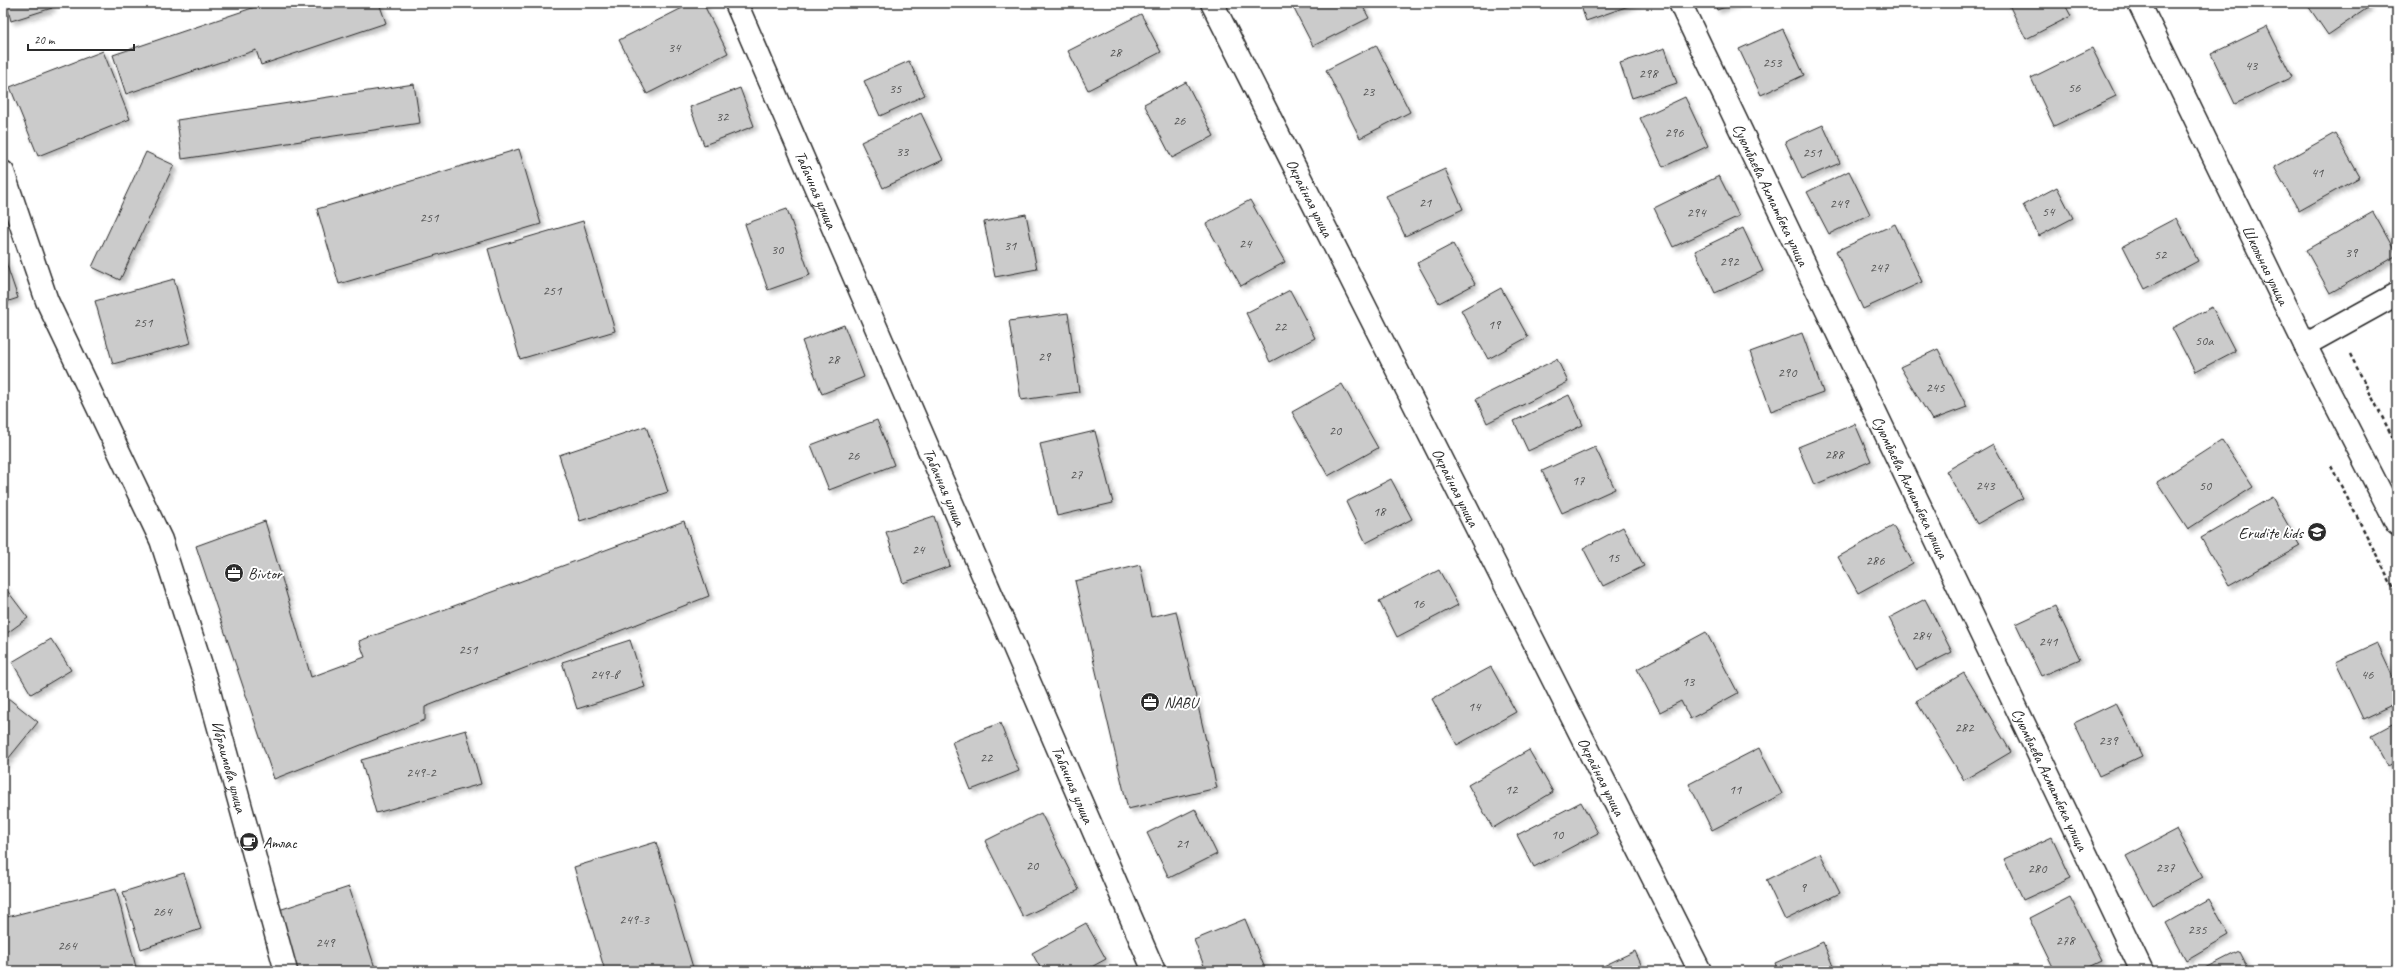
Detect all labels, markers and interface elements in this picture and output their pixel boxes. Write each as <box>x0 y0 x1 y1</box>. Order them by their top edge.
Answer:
scale bar <box>28 26 134 52</box>
text: 20 m <box>34 32 56 48</box>
house number: 34 <box>668 39 682 56</box>
house number: 28 <box>1109 44 1123 61</box>
house number: 253 <box>1763 54 1783 71</box>
house number: 43 <box>2245 57 2259 74</box>
house number: 298 <box>1639 65 1659 82</box>
house number: 56 <box>2068 79 2081 96</box>
house number: 35 <box>889 80 902 97</box>
house number: 23 <box>1362 83 1376 100</box>
house number: 32 <box>716 108 730 125</box>
house number: 26 <box>1173 112 1186 129</box>
street label: Суюмбаева Ахматбека улица <box>1728 120 1814 271</box>
house number: 296 <box>1665 124 1684 141</box>
house number: 33 <box>896 143 910 160</box>
house number: 251 <box>1803 144 1822 161</box>
street label: Табачная улица <box>790 148 842 233</box>
street label: Окрайная улица <box>1281 156 1338 242</box>
house number: 41 <box>2311 164 2324 181</box>
house number: 21 <box>1419 194 1432 211</box>
house number: 249 <box>1830 195 1850 212</box>
house number: 54 <box>2042 203 2056 220</box>
house number: 294 <box>1687 204 1707 221</box>
house number: 251 <box>420 209 439 226</box>
street label: Школьная улица <box>2237 222 2294 310</box>
house number: 24 <box>1239 235 1253 252</box>
house number: 31 <box>1004 237 1017 254</box>
house number: 30 <box>771 241 785 258</box>
house number: 39 <box>2345 244 2359 261</box>
house number: 52 <box>2154 246 2168 263</box>
house number: 292 <box>1720 253 1740 270</box>
house number: 247 <box>1870 259 1889 276</box>
house number: 251 <box>543 282 562 299</box>
house number: 251 <box>134 314 153 331</box>
house number: 19 <box>1488 316 1502 333</box>
house number: 22 <box>1274 318 1288 335</box>
house number: 50а <box>2195 332 2214 349</box>
house number: 29 <box>1038 348 1052 365</box>
house number: 28 <box>827 351 841 368</box>
house number: 290 <box>1778 364 1798 381</box>
house number: 245 <box>1926 379 1945 396</box>
street label: Суюмбаева Ахматбека улица <box>1867 413 1953 563</box>
house number: 20 <box>1329 422 1343 439</box>
street label: Табачная улица <box>918 445 970 530</box>
street label: Окрайная улица <box>1427 445 1484 531</box>
house number: 288 <box>1825 446 1845 463</box>
house number: 26 <box>847 447 860 464</box>
house number: 27 <box>1070 466 1083 483</box>
house number: 17 <box>1572 472 1585 489</box>
house number: 243 <box>1976 477 1996 494</box>
house number: 50 <box>2199 477 2213 494</box>
house number: 18 <box>1373 503 1387 520</box>
school or university icon: Erudite kids <box>2306 521 2328 543</box>
place label: Erudite kids <box>2238 523 2305 543</box>
house number: 24 <box>912 541 926 558</box>
house number: 15 <box>1607 549 1620 566</box>
house number: 286 <box>1866 552 1885 569</box>
office icon: Bivtor <box>223 562 245 584</box>
place label: Bivtor <box>248 564 283 584</box>
house number: 16 <box>1412 595 1425 612</box>
house number: 284 <box>1912 627 1932 644</box>
house number: 241 <box>2039 633 2058 650</box>
house number: 251 <box>459 641 478 658</box>
house number: 249-в <box>590 666 622 683</box>
house number: 46 <box>2361 666 2374 683</box>
house number: 13 <box>1682 673 1696 690</box>
office icon: NABU <box>1139 691 1161 713</box>
place label: NABU <box>1164 693 1201 713</box>
house number: 14 <box>1468 698 1482 715</box>
street label: Суюмбаева Ахматбека улица <box>2007 705 2093 855</box>
street label: Ибраимова улица <box>207 719 251 816</box>
house number: 282 <box>1955 719 1975 736</box>
house number: 239 <box>2099 732 2119 749</box>
street label: Окрайная улица <box>1573 734 1630 821</box>
street label: Табачная улица <box>1047 743 1098 828</box>
house number: 22 <box>980 749 994 766</box>
house number: 249-2 <box>406 764 438 781</box>
house number: 12 <box>1505 781 1519 798</box>
house number: 11 <box>1729 781 1742 798</box>
house number: 10 <box>1551 826 1565 843</box>
cafe icon: Атлас <box>238 831 260 853</box>
place label: Атлас <box>263 833 298 853</box>
house number: 21 <box>1176 835 1189 852</box>
house number: 20 <box>1026 857 1040 874</box>
house number: 237 <box>2156 859 2175 876</box>
house number: 280 <box>2028 860 2048 877</box>
house number: 9 <box>1800 879 1808 896</box>
house number: 264 <box>153 903 173 920</box>
house number: 249-3 <box>619 911 651 928</box>
house number: 235 <box>2188 921 2207 938</box>
house number: 278 <box>2056 932 2076 949</box>
house number: 249 <box>316 934 336 951</box>
house number: 264 <box>58 937 78 954</box>

